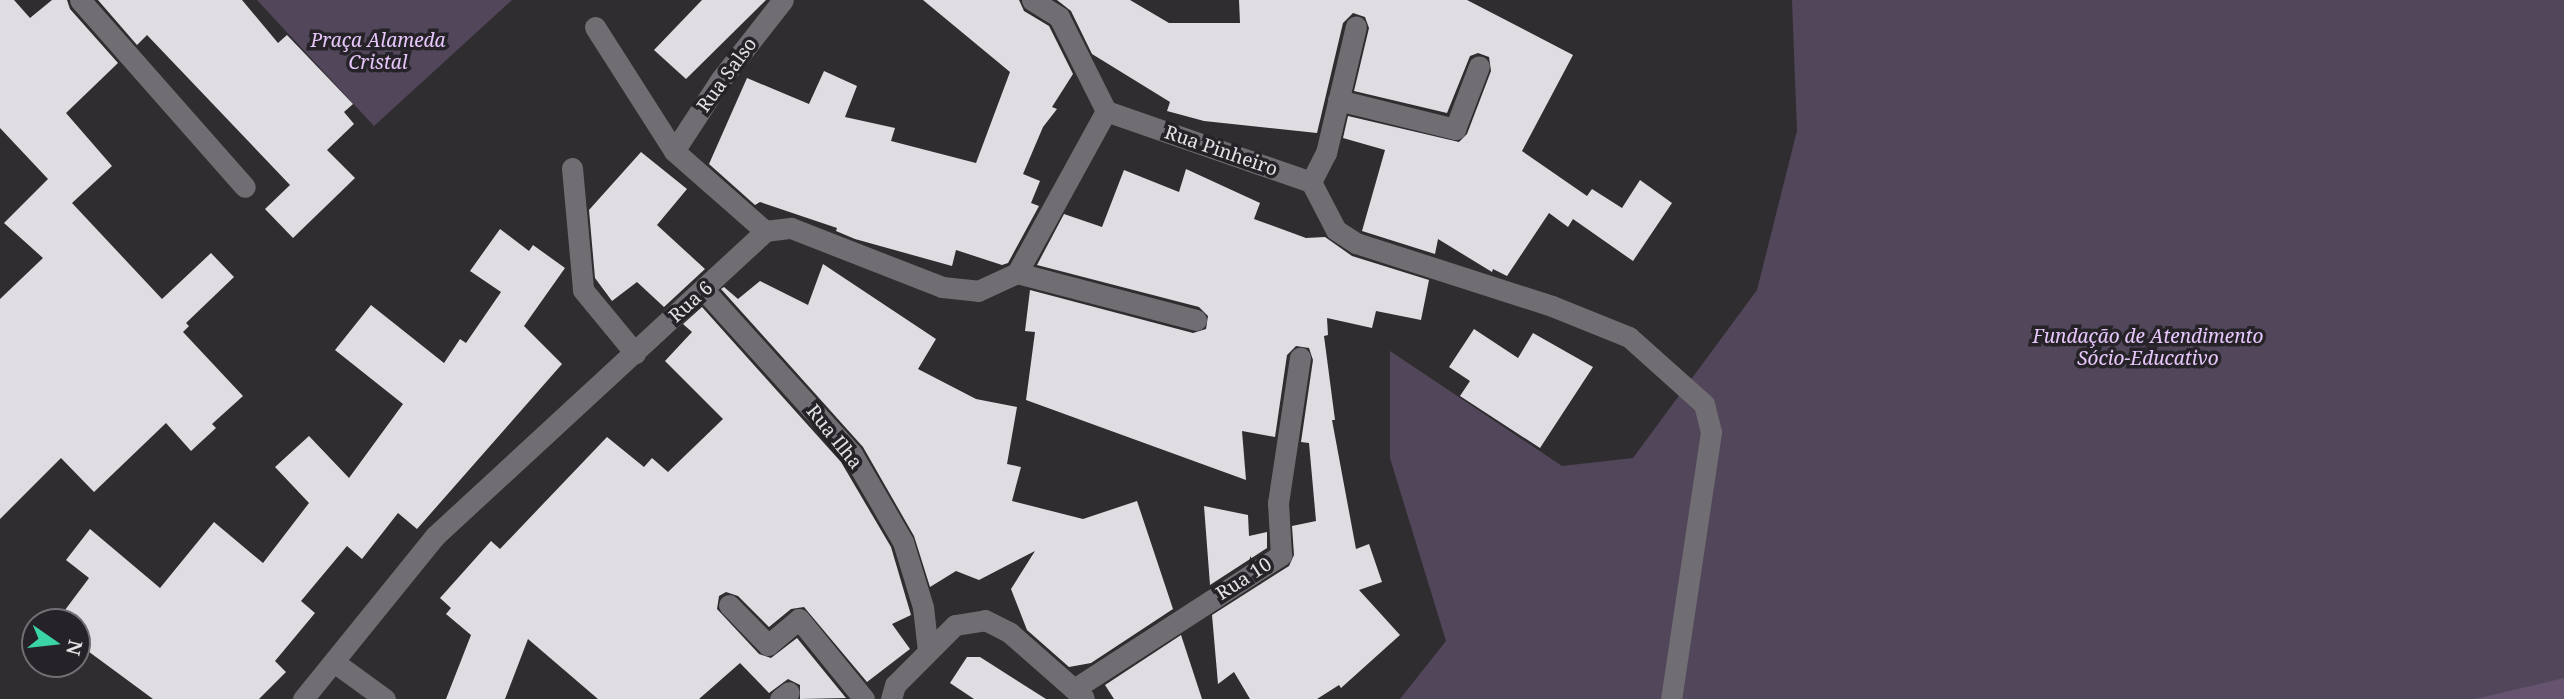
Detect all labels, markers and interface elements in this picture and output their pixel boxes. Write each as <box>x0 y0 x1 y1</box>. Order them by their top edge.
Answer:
park label: Praça Alameda Cristal <box>310 30 446 74</box>
street label: Rua Salso <box>692 33 762 117</box>
street label: Rua Pinheiro <box>1161 121 1281 181</box>
street label: Rua 6 <box>665 277 717 327</box>
park label: Fundação de Atendimento Sócio-Educativo <box>2033 326 2263 370</box>
street label: Rua Ilha <box>801 400 867 474</box>
street label: Rua 10 <box>1212 553 1276 605</box>
north arrow <box>21 608 91 678</box>
text: N <box>60 637 89 658</box>

